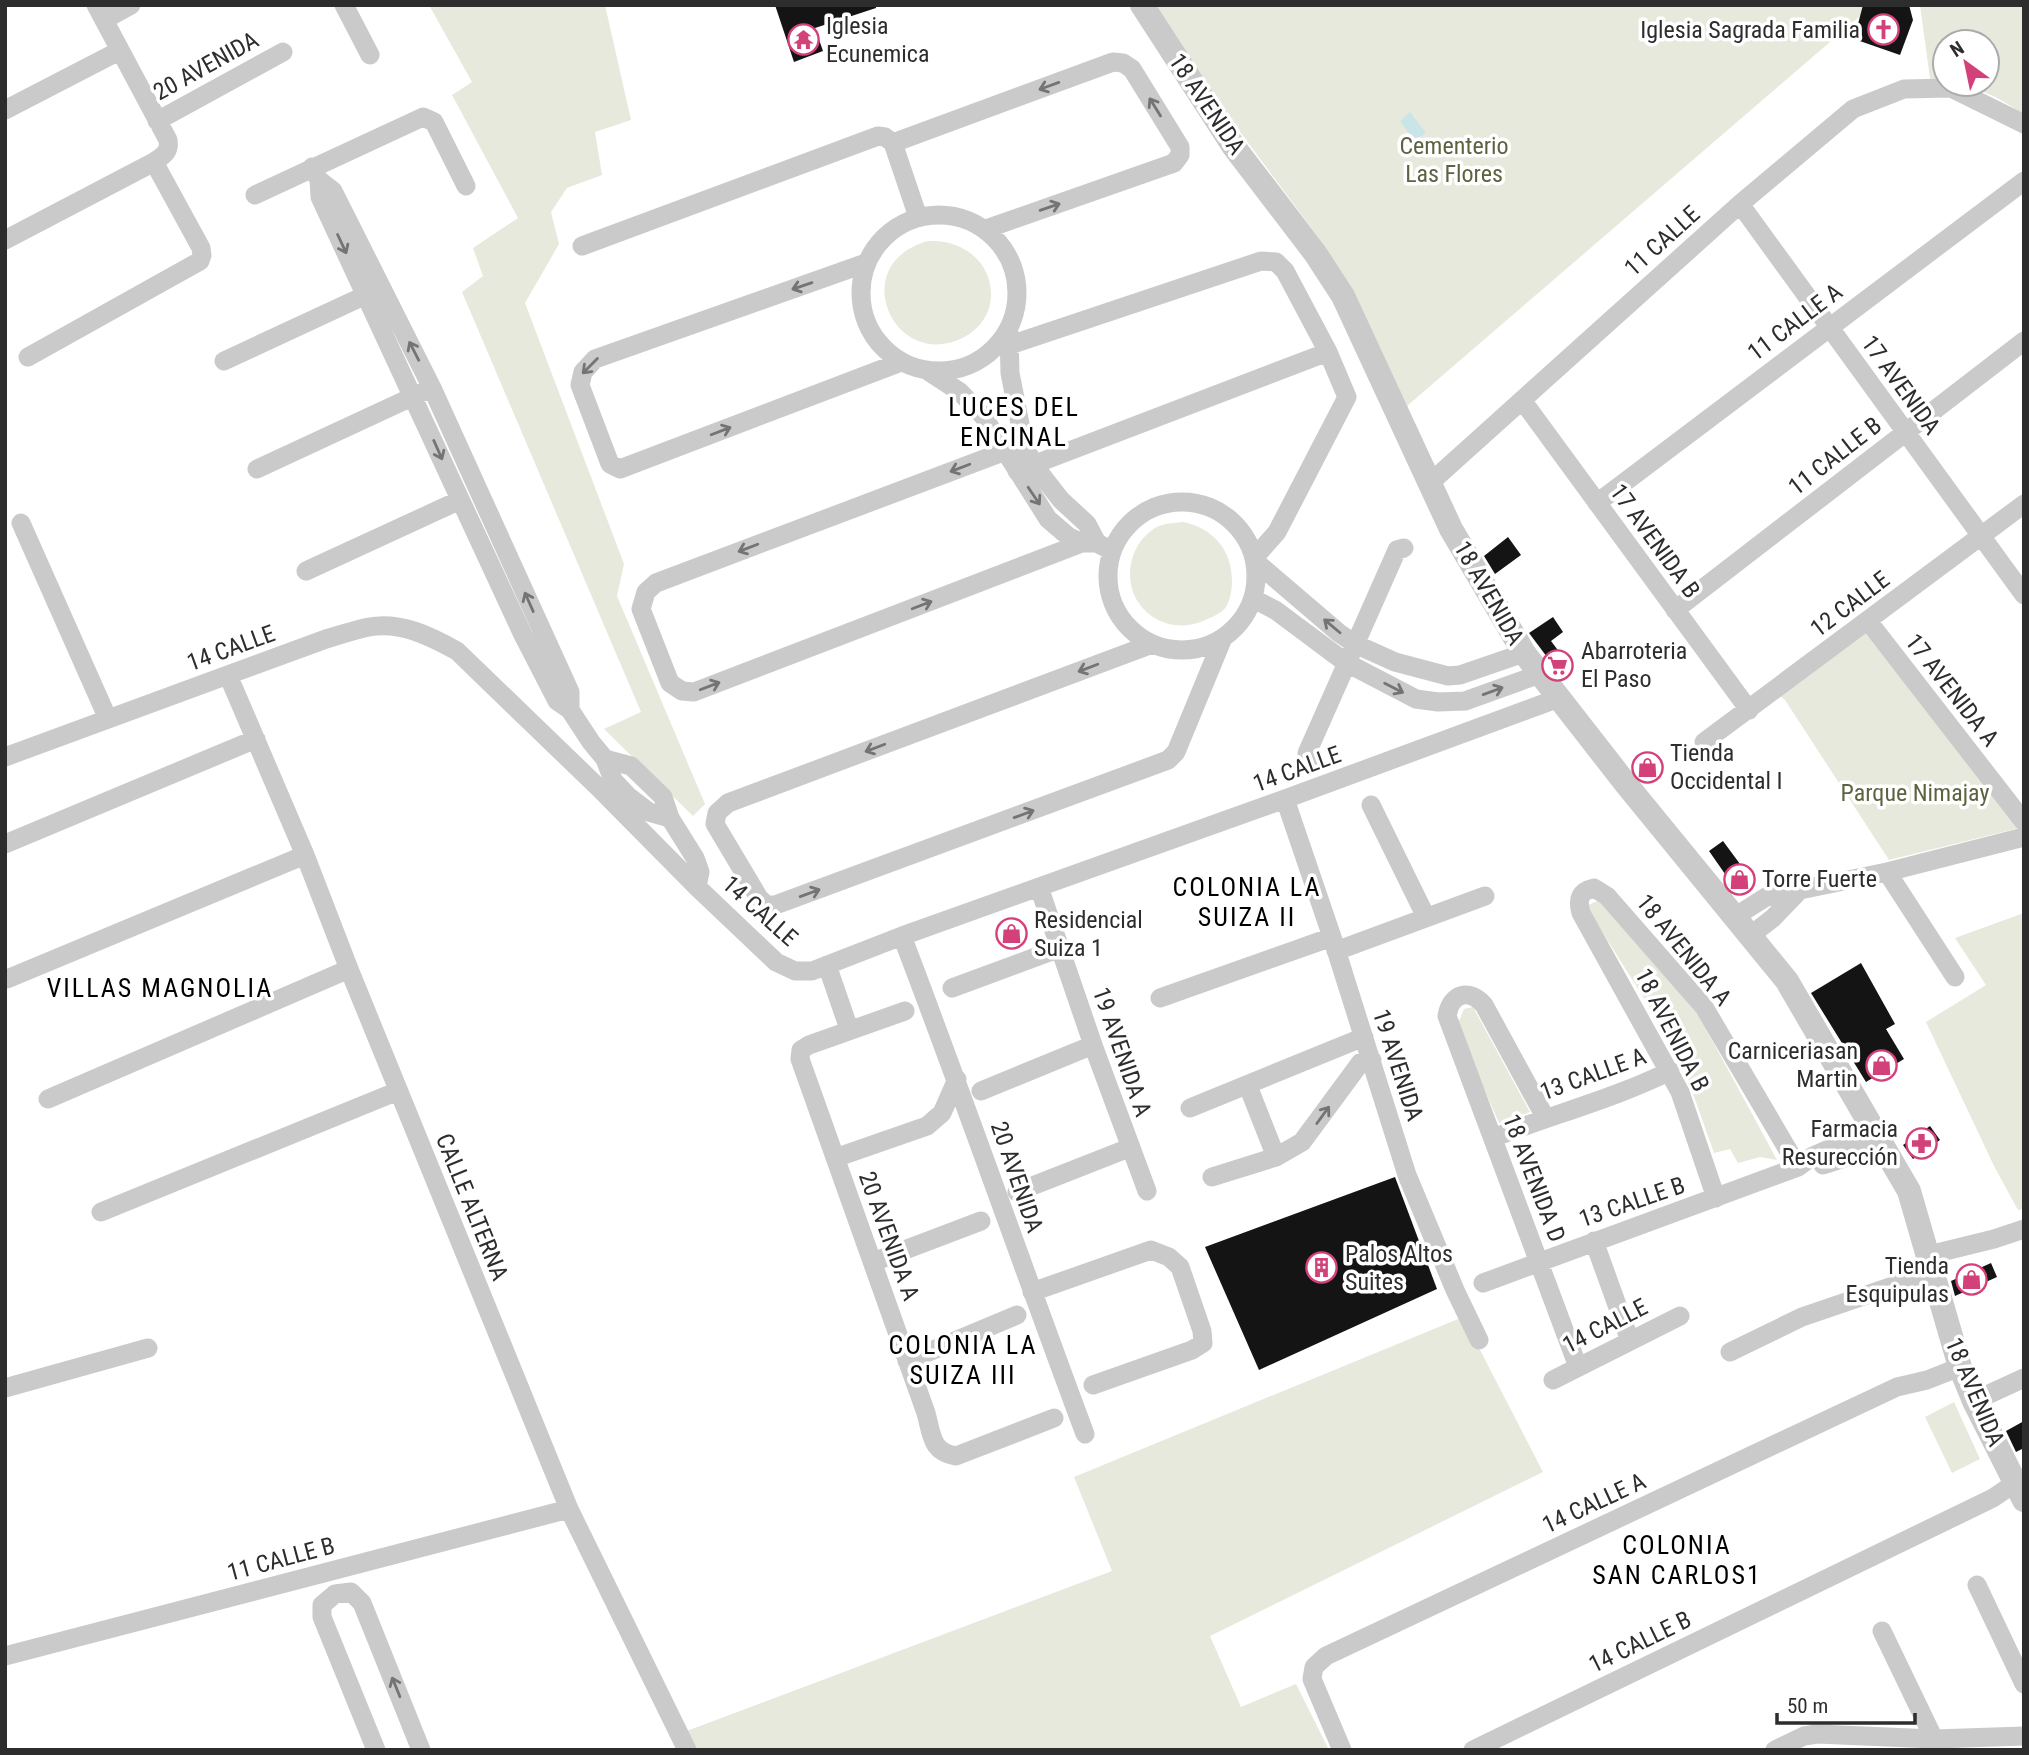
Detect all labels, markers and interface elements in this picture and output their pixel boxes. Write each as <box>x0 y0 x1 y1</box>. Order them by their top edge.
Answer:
place label: Iglesia Ecunemica <box>826 12 929 68</box>
church icon: Iglesia Sagrada Familia <box>1866 13 1900 47</box>
place label: Iglesia Sagrada Familia <box>1640 16 1860 44</box>
temple icon: Iglesia Ecunemica <box>786 23 820 57</box>
street label: 20 AVENIDA <box>149 26 263 106</box>
north arrow <box>1931 28 2001 98</box>
text: N <box>1946 36 1968 62</box>
street label: 18 AVENIDA <box>1163 48 1251 160</box>
one-way arrow <box>1038 81 1060 93</box>
one-way arrow <box>1148 97 1162 117</box>
park label: Cementerio Las Flores <box>1399 132 1509 188</box>
one-way arrow <box>1039 200 1061 212</box>
street label: 11 CALLE <box>1619 200 1705 282</box>
one-way arrow <box>336 233 349 254</box>
street label: 11 CALLE A <box>1742 277 1848 367</box>
one-way arrow <box>791 281 813 293</box>
street label: 17 AVENIDA <box>1856 330 1946 440</box>
one-way arrow <box>406 341 420 362</box>
one-way arrow <box>582 357 600 374</box>
district label: LUCES DEL ENCINAL <box>948 392 1080 452</box>
street label: 11 CALLE B <box>1783 411 1887 501</box>
one-way arrow <box>710 423 732 436</box>
one-way arrow <box>432 439 445 460</box>
one-way arrow <box>950 463 972 475</box>
street label: 17 AVENIDA B <box>1604 478 1706 604</box>
one-way arrow <box>1027 486 1041 505</box>
street label: 18 AVENIDA <box>1448 536 1530 650</box>
one-way arrow <box>737 543 759 556</box>
street label: 12 CALLE <box>1805 565 1895 643</box>
one-way arrow <box>522 592 535 613</box>
one-way arrow <box>911 598 933 611</box>
street label: 14 CALLE <box>183 619 279 677</box>
one-way arrow <box>1323 619 1341 634</box>
street label: 17 AVENIDA A <box>1899 628 2005 752</box>
place label: Abarroteria El Paso <box>1581 637 1687 693</box>
supermarket icon: Abarroteria El Paso <box>1541 648 1575 682</box>
one-way arrow <box>1078 663 1100 675</box>
one-way arrow <box>698 679 720 691</box>
one-way arrow <box>1383 681 1404 695</box>
one-way arrow <box>1482 684 1504 696</box>
place label: Tienda Occidental I <box>1670 739 1783 795</box>
street label: 14 CALLE <box>1249 740 1345 798</box>
one-way arrow <box>865 743 886 755</box>
shop icon: Tienda Occidental I <box>1630 750 1664 784</box>
park label: Parque Nimajay <box>1841 779 1989 807</box>
one-way arrow <box>1012 806 1034 819</box>
shop icon: Torre Fuerte <box>1722 862 1756 896</box>
place label: Torre Fuerte <box>1762 865 1877 893</box>
street label: 14 CALLE <box>717 870 803 952</box>
district label: COLONIA LA SUIZA II <box>1173 872 1321 932</box>
one-way arrow <box>799 885 821 898</box>
street label: 18 AVENIDA A <box>1631 889 1737 1011</box>
place label: Residencial Suiza 1 <box>1034 906 1143 962</box>
shop icon: Residencial Suiza 1 <box>994 917 1028 951</box>
street label: 18 AVENIDA B <box>1629 964 1715 1096</box>
district label: VILLAS MAGNOLIA <box>47 973 273 1003</box>
street label: 19 AVENIDA A <box>1087 984 1157 1120</box>
street label: 19 AVENIDA <box>1367 1006 1429 1124</box>
place label: Carniceriasan Martin <box>1728 1037 1858 1093</box>
street label: 13 CALLE A <box>1536 1042 1650 1106</box>
shop icon: Carniceriasan Martin <box>1864 1048 1898 1082</box>
one-way arrow <box>1316 1106 1330 1125</box>
street label: 18 AVENIDA D <box>1497 1110 1571 1246</box>
place label: Farmacia Resurección <box>1782 1115 1898 1171</box>
street label: 20 AVENIDA <box>985 1118 1049 1236</box>
pharmacy icon: Farmacia Resurección <box>1904 1126 1938 1160</box>
street label: CALLE ALTERNA <box>430 1130 514 1285</box>
street label: 20 AVENIDA A <box>853 1168 925 1304</box>
street label: 13 CALLE B <box>1575 1171 1689 1233</box>
place label: Palos Altos Suites <box>1345 1240 1453 1296</box>
building icon: Palos Altos Suites <box>1305 1251 1339 1285</box>
place label: Tienda Esquipulas <box>1846 1252 1949 1308</box>
shop icon: Tienda Esquipulas <box>1955 1263 1989 1297</box>
street label: 14 CALLE <box>1558 1293 1652 1359</box>
district label: COLONIA LA SUIZA III <box>889 1330 1037 1390</box>
street label: 18 AVENIDA <box>1940 1333 2011 1451</box>
street label: 14 CALLE A <box>1538 1467 1650 1539</box>
district label: COLONIA SAN CARLOS1 <box>1592 1530 1762 1590</box>
street label: 11 CALLE B <box>224 1531 338 1587</box>
street label: 14 CALLE B <box>1584 1605 1696 1679</box>
one-way arrow <box>388 1676 401 1698</box>
scale bar <box>1777 1682 1915 1726</box>
text: 50 m <box>1787 1694 1828 1718</box>

